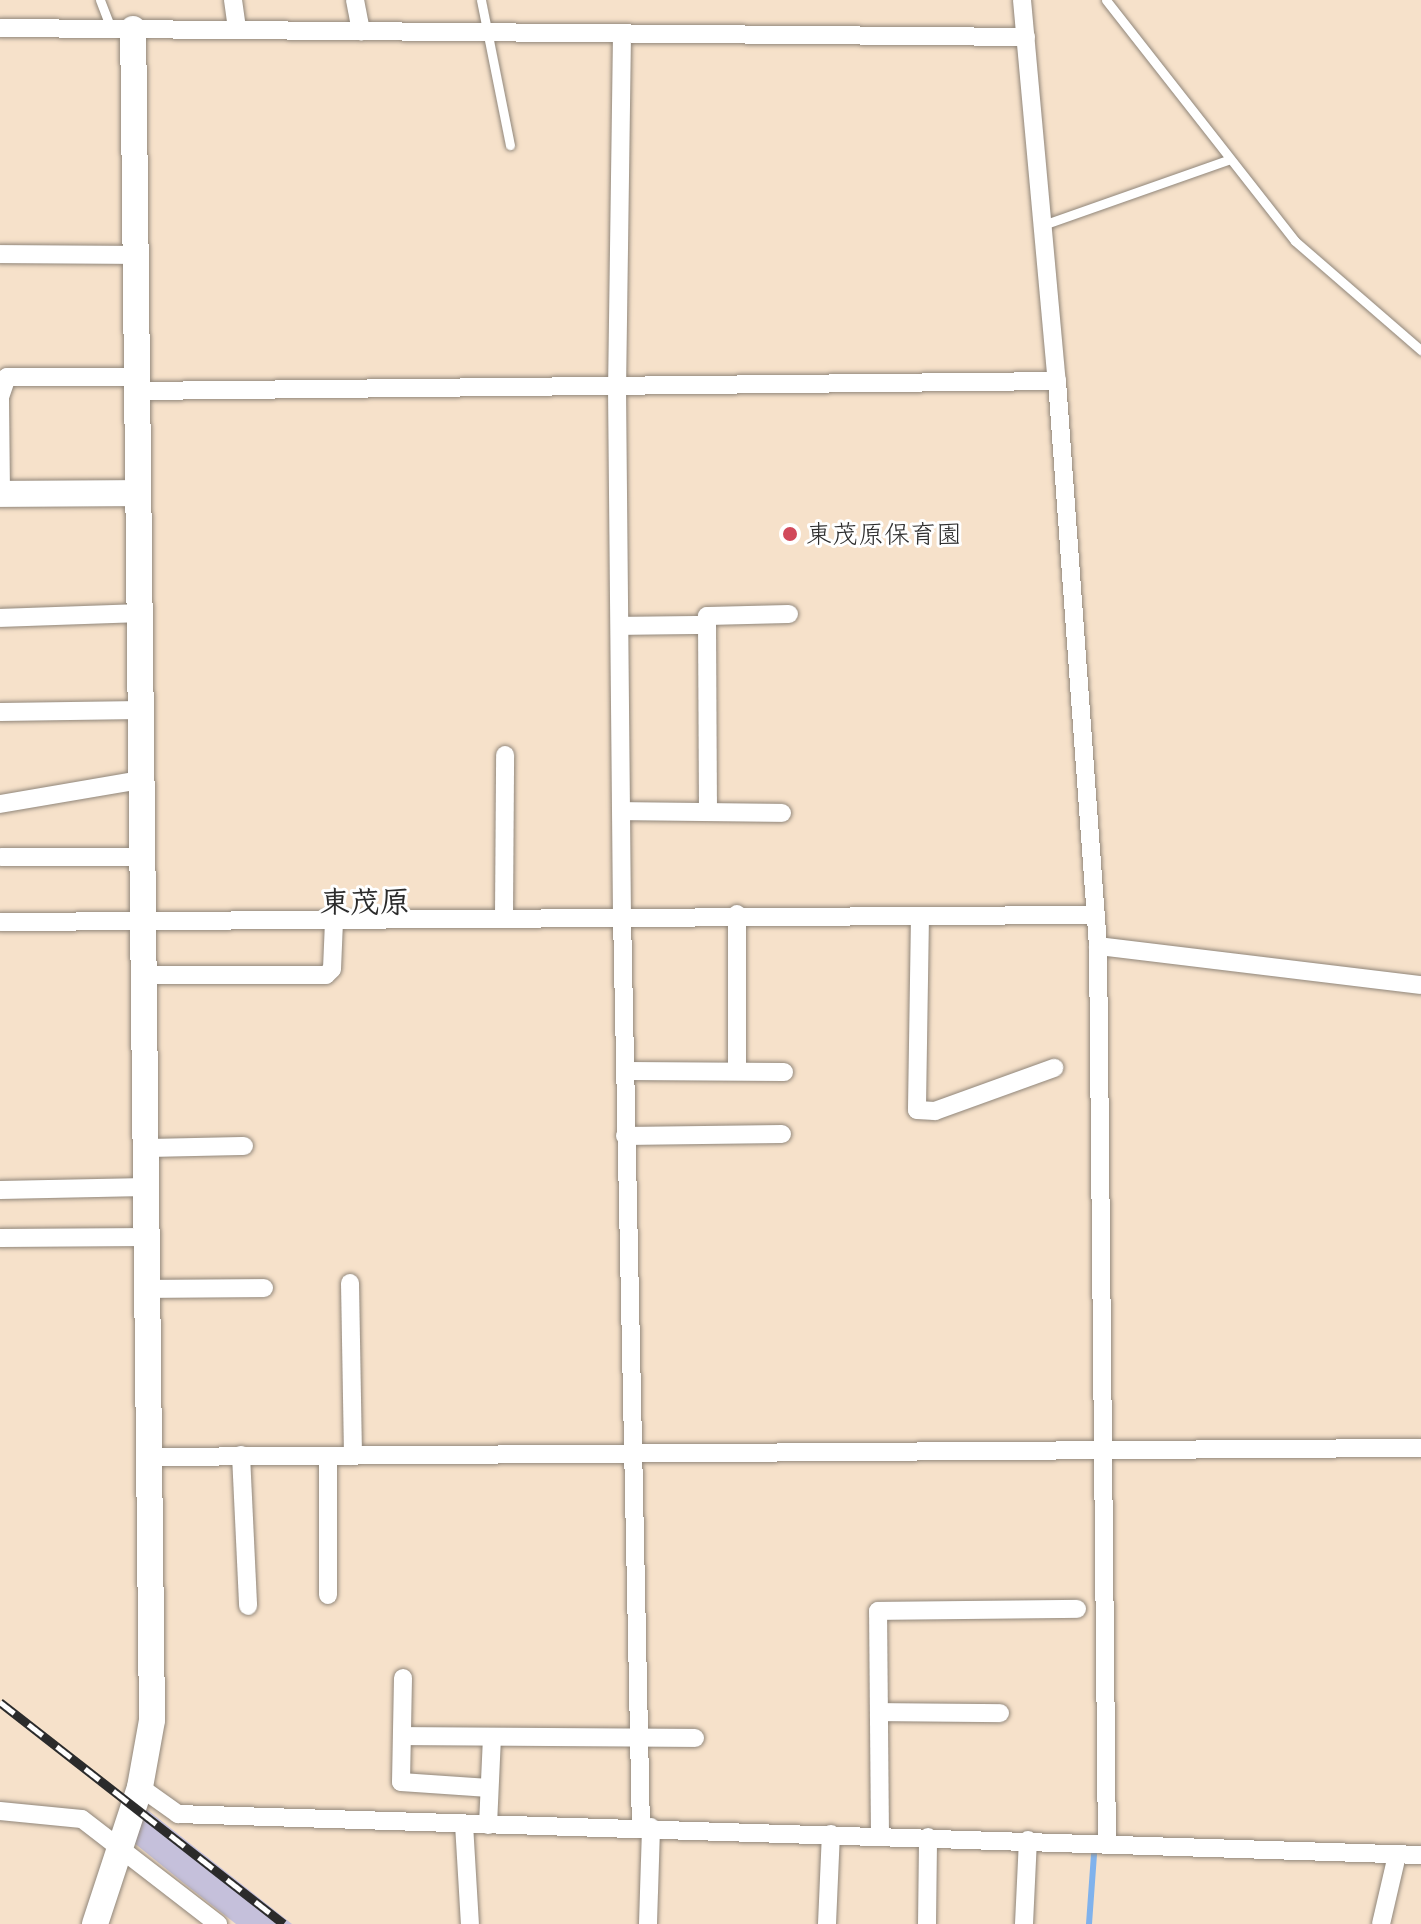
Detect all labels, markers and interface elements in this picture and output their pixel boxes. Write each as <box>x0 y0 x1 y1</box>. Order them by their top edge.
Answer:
place label: 東茂原保育園 <box>806 518 962 550</box>
marker: 東茂原保育園 <box>781 525 799 543</box>
district label: 東茂原 <box>320 882 410 918</box>

